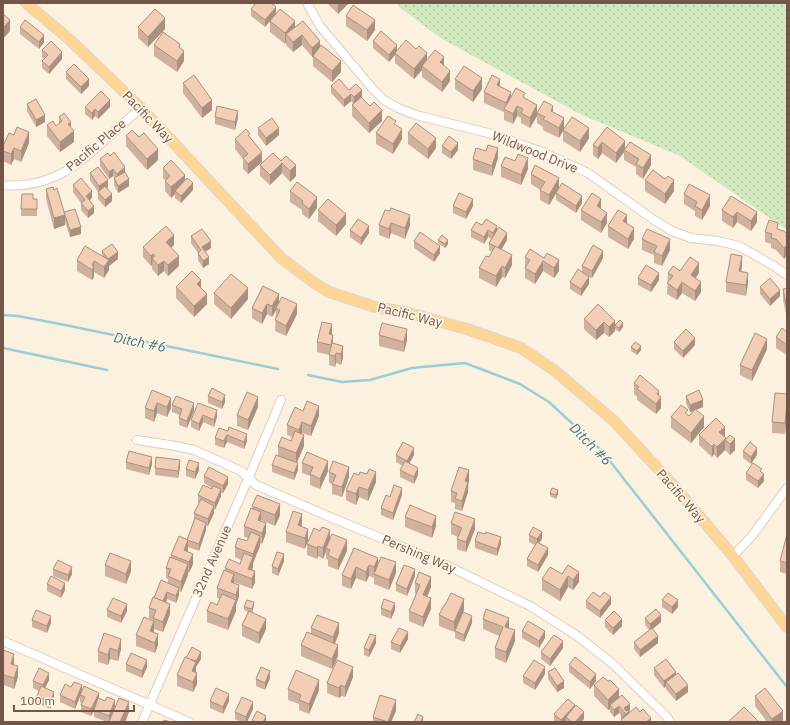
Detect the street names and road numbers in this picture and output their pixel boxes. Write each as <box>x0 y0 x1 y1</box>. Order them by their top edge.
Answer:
street label: Pacific Way <box>119 87 177 147</box>
street label: Pacific Place <box>62 115 130 175</box>
street label: Wildwood Drive <box>490 127 580 177</box>
street label: Pacific Way <box>376 299 445 331</box>
street label: Pacific Way <box>653 465 709 527</box>
street label: 32nd Avenue <box>189 522 235 600</box>
street label: Pershing Way <box>379 531 459 577</box>

